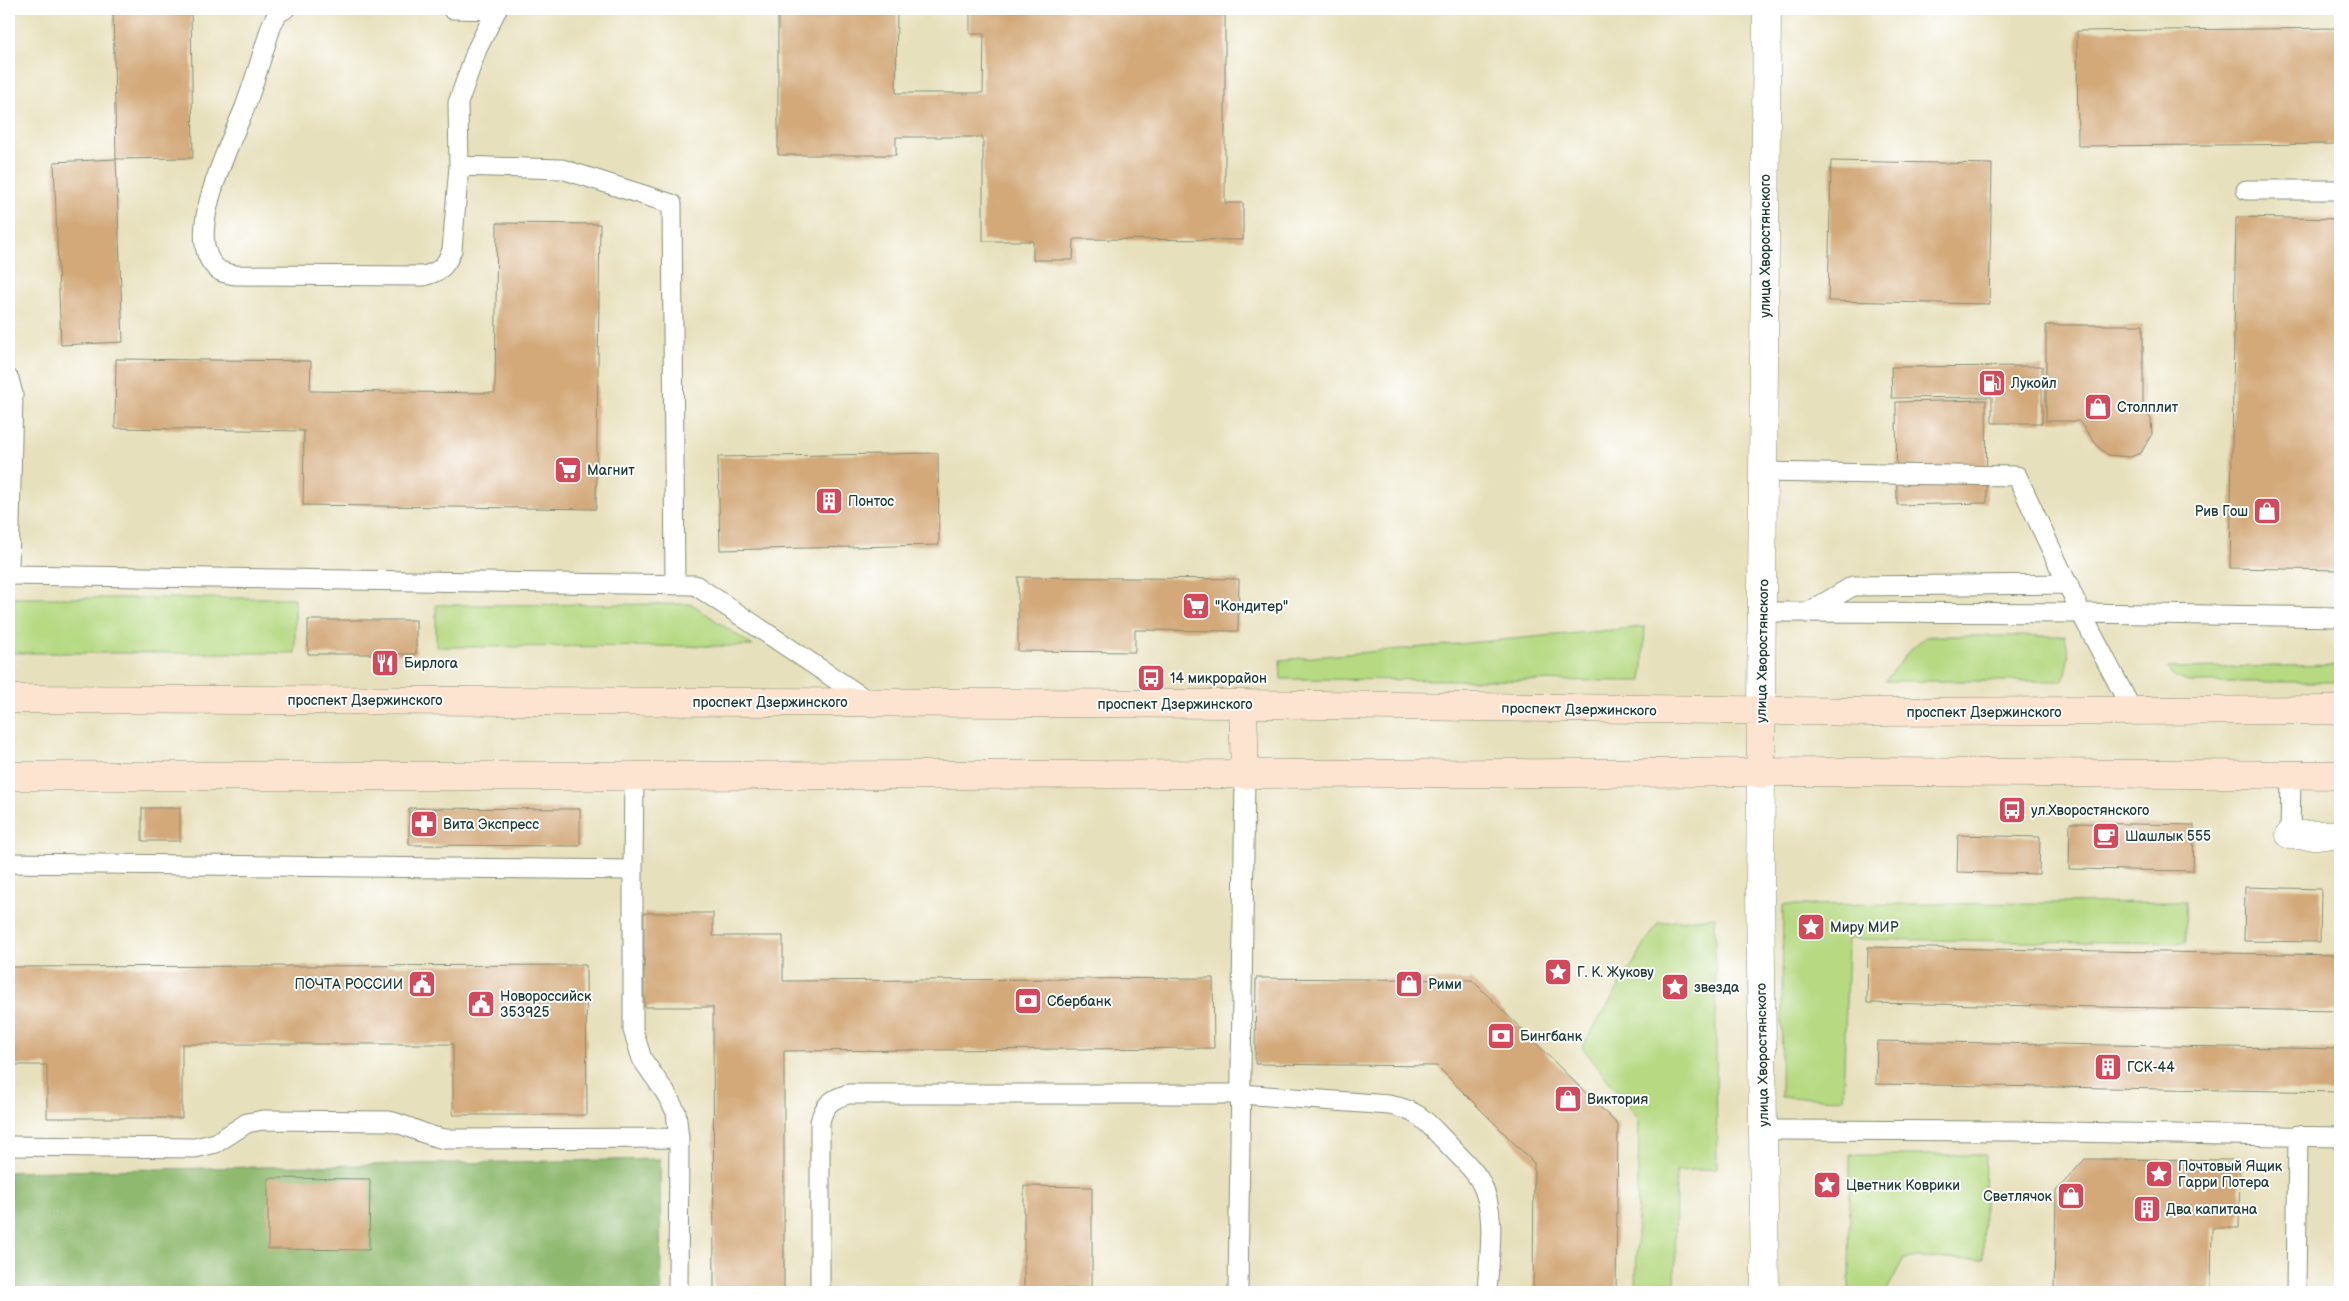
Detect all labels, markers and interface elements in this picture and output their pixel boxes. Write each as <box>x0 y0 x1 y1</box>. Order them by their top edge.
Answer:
street label: улица Хворостянского <box>1757 174 1774 318</box>
fuel station icon: Лукойл <box>1977 368 2007 398</box>
place label: Лукойл <box>2010 375 2057 392</box>
shop icon: Столплит <box>2083 392 2113 422</box>
place label: Столплит <box>2117 399 2179 416</box>
supermarket icon: Магнит <box>553 455 583 485</box>
place label: Магнит <box>587 462 635 479</box>
building icon: Понтос <box>814 486 844 516</box>
place label: Понтос <box>848 493 894 510</box>
shop icon: Рив Гош <box>2252 496 2282 526</box>
place label: Рив Гош <box>2194 503 2248 520</box>
street label: улица Хворостянского <box>1753 579 1772 723</box>
supermarket icon: "Кондитер" <box>1181 591 1211 621</box>
place label: "Кондитер" <box>1215 598 1288 615</box>
restaurant icon: Бирлога <box>370 648 400 678</box>
place label: Бирлога <box>404 655 459 672</box>
bus stop icon: 14 микрорайон <box>1136 663 1166 693</box>
place label: 14 микрорайон <box>1170 670 1267 687</box>
street label: проспект Дзержинского <box>287 692 443 709</box>
street label: проспект Дзержинского <box>692 694 848 711</box>
street label: проспект Дзержинского <box>1097 696 1253 713</box>
street label: проспект Дзержинского <box>1501 700 1657 719</box>
street label: проспект Дзержинского <box>1906 704 2062 721</box>
bus stop icon: ул.Хворостянского <box>1997 795 2027 825</box>
place label: ул.Хворостянского <box>2031 802 2149 819</box>
pharmacy icon: Вита Экспресс <box>409 809 439 839</box>
place label: Вита Экспресс <box>443 816 539 833</box>
cafe icon: Шашлык 555 <box>2091 821 2121 851</box>
place label: Шашлык 555 <box>2125 828 2211 845</box>
place icon: Миру МИР <box>1796 912 1826 942</box>
place label: Миру МИР <box>1830 919 1899 936</box>
place icon: Г. К. Жукову <box>1543 957 1573 987</box>
place label: Г. К. Жукову <box>1577 964 1654 981</box>
public building icon: ПОЧТА РОССИИ <box>407 969 437 999</box>
shop icon: Рими <box>1394 969 1424 999</box>
place icon: звезда <box>1660 972 1690 1002</box>
place label: ПОЧТА РОССИИ <box>294 976 403 993</box>
place label: Рими <box>1428 976 1462 993</box>
place label: звезда <box>1694 979 1740 996</box>
street label: улица Хворостянского <box>1753 983 1772 1127</box>
bank icon: Сбербанк <box>1013 986 1043 1016</box>
place label: Новороссийск 353925 <box>500 988 592 1021</box>
public building icon: Новороссийск 353925 <box>466 989 496 1019</box>
place label: Сбербанк <box>1047 993 1112 1010</box>
bank icon: Бингбанк <box>1486 1021 1516 1051</box>
place label: Бингбанк <box>1520 1028 1583 1045</box>
building icon: ГСК-44 <box>2093 1052 2123 1082</box>
place label: ГСК-44 <box>2127 1059 2175 1076</box>
shop icon: Виктория <box>1553 1084 1583 1114</box>
place label: Виктория <box>1587 1091 1648 1108</box>
place label: Почтовый Ящик Гарри Потера <box>2178 1158 2283 1191</box>
place icon: Почтовый Ящик Гарри Потера <box>2144 1159 2174 1189</box>
place icon: Цветник Коврики <box>1812 1170 1842 1200</box>
place label: Цветник Коврики <box>1846 1177 1960 1194</box>
shop icon: Светлячок <box>2056 1181 2086 1211</box>
place label: Светлячок <box>1983 1188 2053 1205</box>
building icon: Два капитана <box>2132 1194 2162 1224</box>
place label: Два капитана <box>2166 1201 2258 1218</box>

